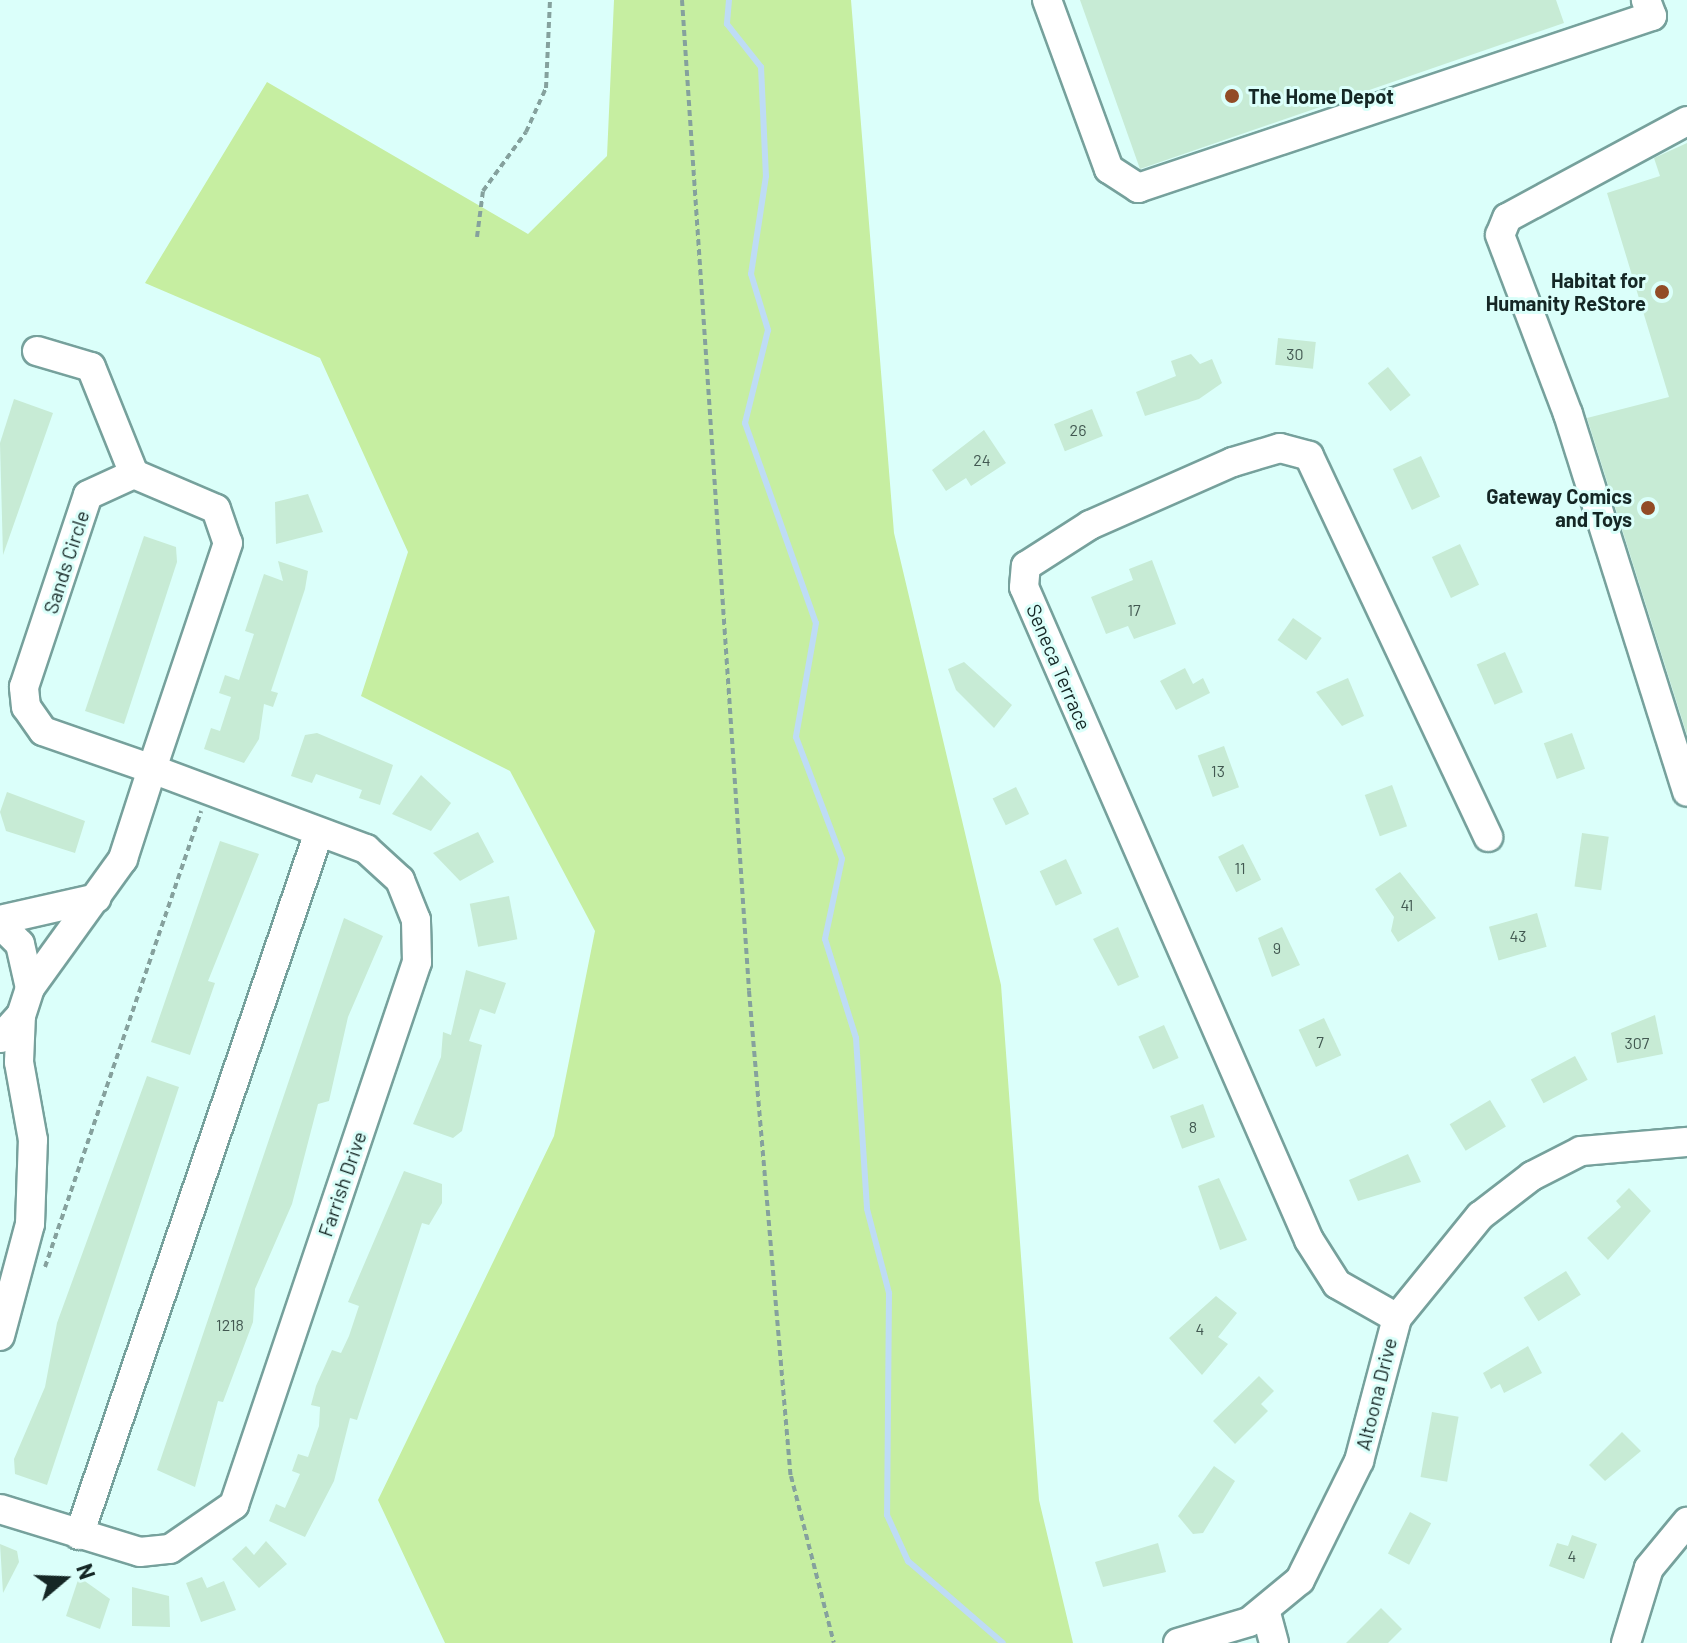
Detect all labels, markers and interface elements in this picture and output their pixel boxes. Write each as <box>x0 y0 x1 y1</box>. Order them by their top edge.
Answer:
place label: The Home Depot <box>1248 84 1394 108</box>
marker: The Home Depot <box>1223 87 1241 105</box>
place label: Habitat for Humanity ReStore <box>1486 268 1646 315</box>
marker: Habitat for Humanity ReStore <box>1653 283 1671 301</box>
house number: 30 <box>1286 344 1304 364</box>
house number: 26 <box>1070 420 1086 440</box>
house number: 24 <box>973 450 991 470</box>
place label: Gateway Comics and Toys <box>1486 484 1632 531</box>
marker: Gateway Comics and Toys <box>1639 499 1657 517</box>
street label: Sands Circle <box>38 507 94 617</box>
street label: Seneca Terrace <box>1022 600 1096 734</box>
house number: 17 <box>1127 600 1141 620</box>
house number: 13 <box>1211 761 1225 781</box>
house number: 11 <box>1234 858 1246 878</box>
house number: 41 <box>1401 895 1413 915</box>
house number: 43 <box>1509 926 1527 946</box>
house number: 9 <box>1273 938 1281 958</box>
house number: 7 <box>1316 1032 1324 1052</box>
house number: 307 <box>1625 1033 1649 1053</box>
house number: 8 <box>1189 1117 1197 1137</box>
street label: Farrish Drive <box>313 1128 371 1240</box>
house number: 1218 <box>216 1315 244 1335</box>
house number: 4 <box>1196 1319 1204 1339</box>
street label: Altoona Drive <box>1350 1335 1402 1453</box>
north arrow <box>24 1539 104 1619</box>
house number: 4 <box>1568 1546 1576 1566</box>
text: N <box>72 1560 101 1582</box>

